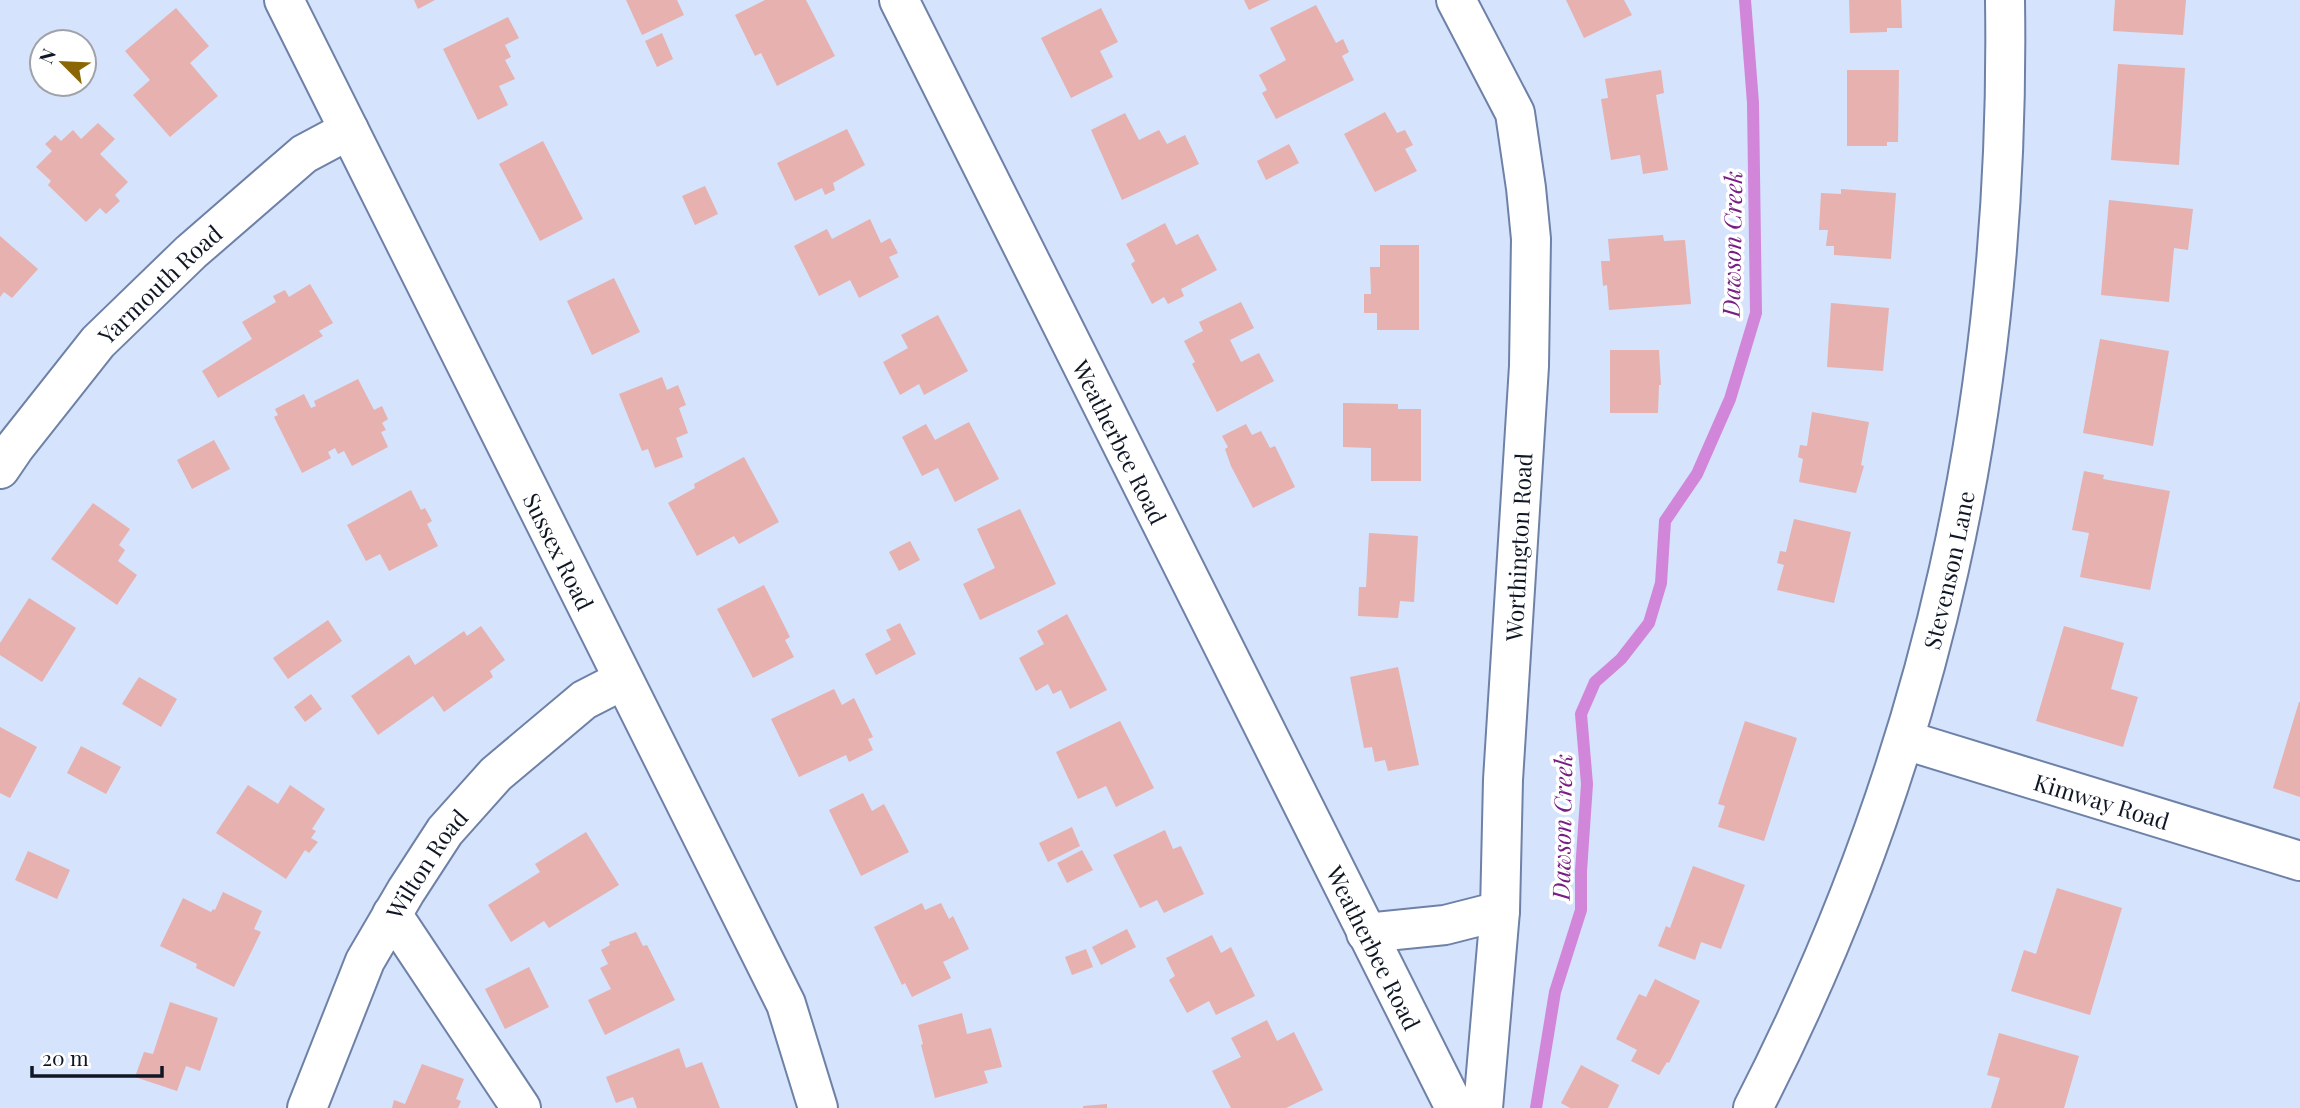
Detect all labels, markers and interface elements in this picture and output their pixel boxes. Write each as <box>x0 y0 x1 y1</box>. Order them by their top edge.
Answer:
north arrow <box>28 28 98 98</box>
text: N <box>32 44 61 67</box>
water label: Dawson Creek <box>1714 171 1748 318</box>
street label: Yarmouth Road <box>90 217 228 351</box>
street label: Weatherbee Road <box>1066 353 1175 529</box>
street label: Worthington Road <box>1498 452 1538 643</box>
street label: Sussex Road <box>517 487 602 615</box>
street label: Stevenson Lane <box>1915 488 1980 652</box>
water label: Dawson Creek <box>1544 754 1578 901</box>
street label: Kimway Road <box>2030 765 2173 836</box>
street label: Wilton Road <box>377 802 473 925</box>
street label: Weatherbee Road <box>1320 859 1429 1035</box>
scale bar <box>32 1034 161 1078</box>
text: 20 m <box>42 1043 89 1071</box>

